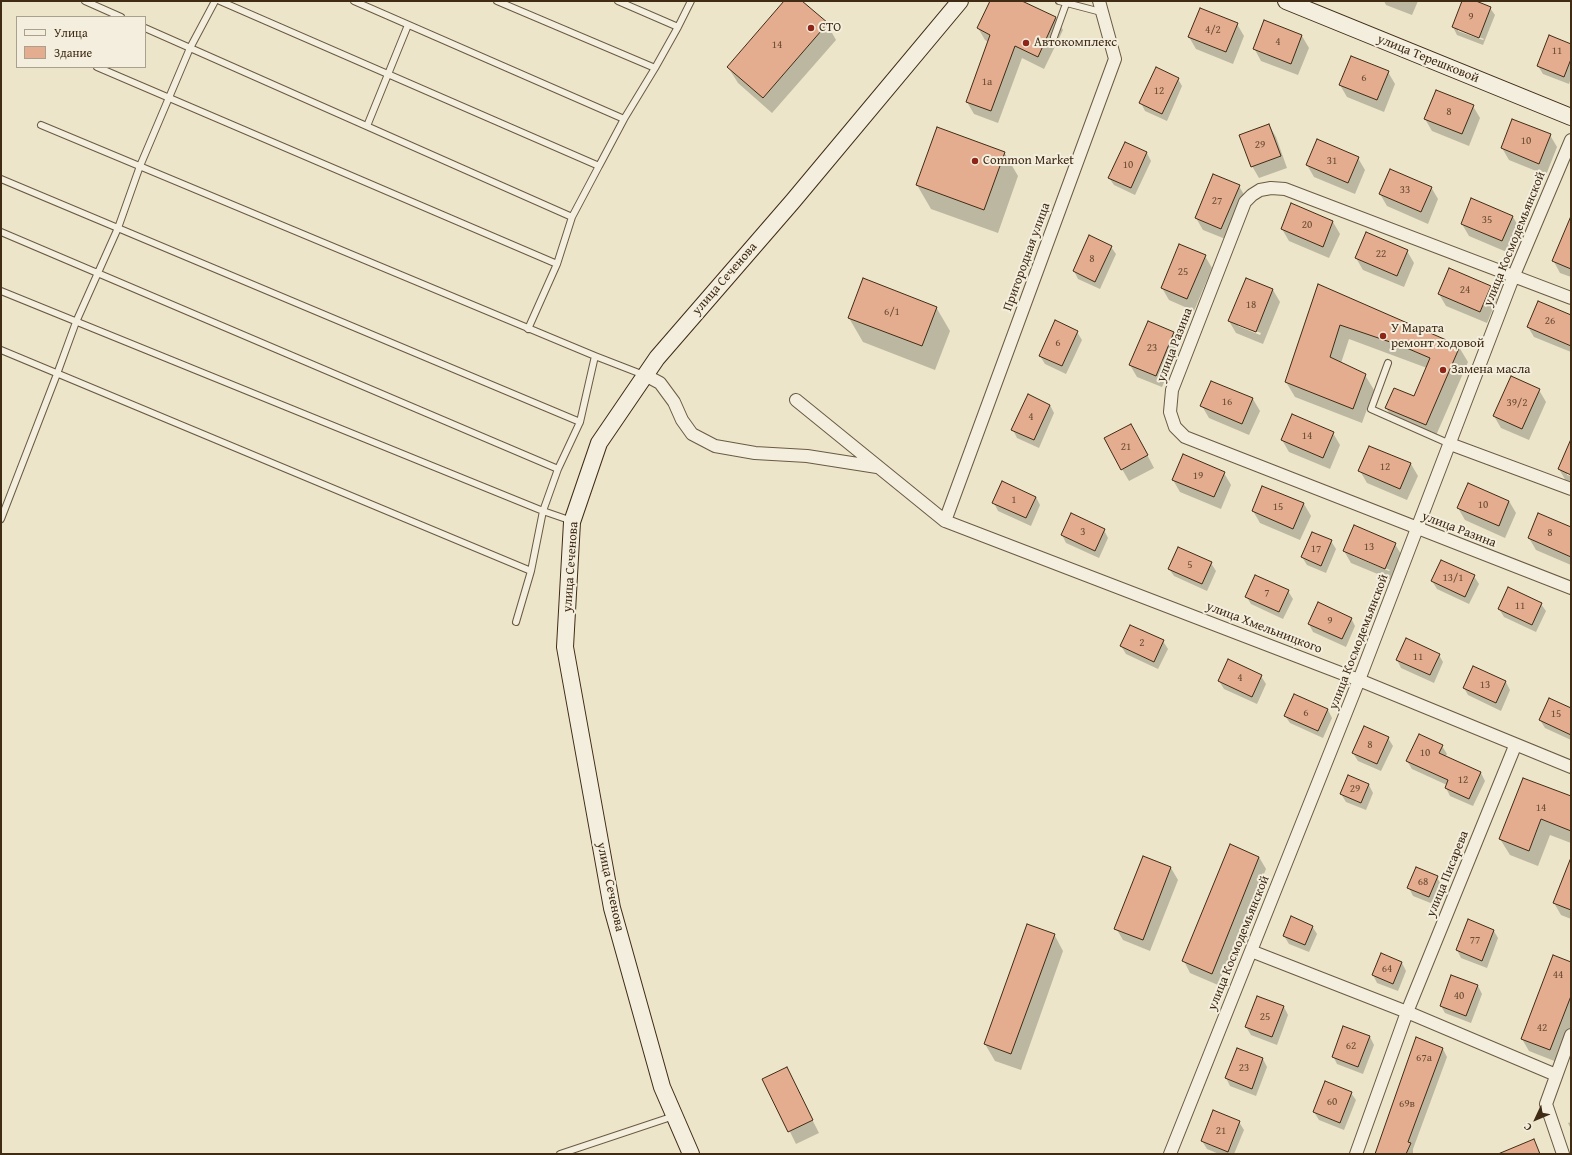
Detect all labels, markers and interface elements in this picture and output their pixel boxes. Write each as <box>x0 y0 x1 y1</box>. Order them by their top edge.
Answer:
house number: 9 <box>1468 10 1474 24</box>
legend <box>16 16 146 68</box>
place label: СТО <box>819 20 841 36</box>
marker: СТО <box>806 23 816 33</box>
house number: 4/2 <box>1205 23 1221 37</box>
text: Улица <box>54 24 88 41</box>
street label: улица Терешковой <box>1375 31 1481 87</box>
place label: Автокомплекс <box>1034 35 1117 51</box>
house number: 4 <box>1275 35 1281 49</box>
house number: 14 <box>772 38 782 52</box>
marker: Автокомплекс <box>1021 38 1031 48</box>
text: Здание <box>54 44 92 61</box>
house number: 11 <box>1552 44 1562 58</box>
house number: 6 <box>1361 71 1367 85</box>
house number: 1а <box>982 75 992 89</box>
house number: 12 <box>1154 84 1164 98</box>
house number: 8 <box>1446 105 1452 119</box>
house number: 10 <box>1521 134 1531 148</box>
house number: 29 <box>1255 138 1265 152</box>
place label: Common Market <box>983 153 1074 169</box>
house number: 31 <box>1327 154 1337 168</box>
marker: Common Market <box>970 156 980 166</box>
house number: 10 <box>1123 158 1133 172</box>
street label: улица Космодемьянской <box>1481 169 1549 309</box>
house number: 33 <box>1400 183 1410 197</box>
house number: 27 <box>1212 194 1222 208</box>
street label: Пригородная улица <box>1000 201 1054 313</box>
house number: 35 <box>1482 213 1492 227</box>
house number: 20 <box>1302 218 1312 232</box>
street label: улица Сеченова <box>689 240 761 318</box>
house number: 22 <box>1376 247 1386 261</box>
house number: 8 <box>1089 252 1095 266</box>
house number: 25 <box>1178 265 1188 279</box>
house number: 24 <box>1460 283 1470 297</box>
house number: 18 <box>1246 298 1256 312</box>
house number: 6/1 <box>884 305 900 319</box>
street label: улица Разина <box>1154 306 1196 384</box>
house number: 26 <box>1545 314 1555 328</box>
place label: У Марата ремонт ходовой <box>1391 321 1484 352</box>
marker: У Марата ремонт ходовой <box>1378 331 1388 341</box>
house number: 6 <box>1055 336 1061 350</box>
house number: 23 <box>1147 341 1157 355</box>
place label: Замена масла <box>1451 362 1530 378</box>
marker: Замена масла <box>1438 365 1448 375</box>
house number: 16 <box>1222 395 1232 409</box>
house number: 39/2 <box>1506 396 1528 410</box>
house number: 4 <box>1028 410 1034 424</box>
house number: 14 <box>1302 429 1312 443</box>
house number: 21 <box>1121 440 1131 454</box>
house number: 12 <box>1380 460 1390 474</box>
house number: 19 <box>1193 469 1203 483</box>
house number: 1 <box>1011 493 1017 507</box>
house number: 10 <box>1478 498 1488 512</box>
house number: 15 <box>1273 500 1283 514</box>
street label: улица Разина <box>1420 509 1498 551</box>
street label: улица Сеченова <box>560 521 582 613</box>
house number: 3 <box>1080 525 1086 539</box>
house number: 8 <box>1547 526 1553 540</box>
house number: 13 <box>1364 540 1374 554</box>
house number: 17 <box>1311 542 1321 556</box>
house number: 5 <box>1187 558 1193 572</box>
house number: 13/1 <box>1442 571 1464 585</box>
street label: улица Космодемьянской <box>1326 572 1392 712</box>
house number: 7 <box>1264 586 1270 600</box>
street label: улица Хмельницкого <box>1204 599 1324 657</box>
house number: 11 <box>1515 599 1525 613</box>
house number: 9 <box>1327 614 1333 628</box>
house number: 2 <box>1139 636 1145 650</box>
house number: 11 <box>1413 650 1423 664</box>
house number: 4 <box>1237 671 1243 685</box>
house number: 13 <box>1480 678 1490 692</box>
house number: 6 <box>1303 706 1309 720</box>
house number: 15 <box>1551 707 1561 721</box>
house number: 8 <box>1367 738 1373 752</box>
house number: 10 <box>1420 746 1430 760</box>
house number: 12 <box>1458 773 1468 787</box>
house number: 29 <box>1350 782 1360 796</box>
house number: 14 <box>1536 801 1546 815</box>
street label: улица Писарева <box>1424 829 1472 919</box>
street label: улица Сеченова <box>593 841 627 933</box>
street label: улица Космодемьянской <box>1205 873 1273 1013</box>
house number: 68 <box>1418 875 1428 889</box>
house number: 77 <box>1470 933 1480 947</box>
house number: 64 <box>1382 962 1392 976</box>
house number: 44 <box>1553 968 1563 982</box>
house number: 40 <box>1454 989 1464 1003</box>
house number: 25 <box>1260 1010 1270 1024</box>
house number: 42 <box>1537 1021 1547 1035</box>
house number: 62 <box>1346 1039 1356 1053</box>
house number: 67а <box>1416 1051 1432 1065</box>
house number: 23 <box>1239 1061 1249 1075</box>
house number: 60 <box>1327 1095 1337 1109</box>
house number: 69в <box>1399 1097 1415 1111</box>
north arrow <box>1516 1099 1556 1139</box>
text: С <box>1519 1120 1535 1135</box>
house number: 21 <box>1216 1124 1226 1138</box>

